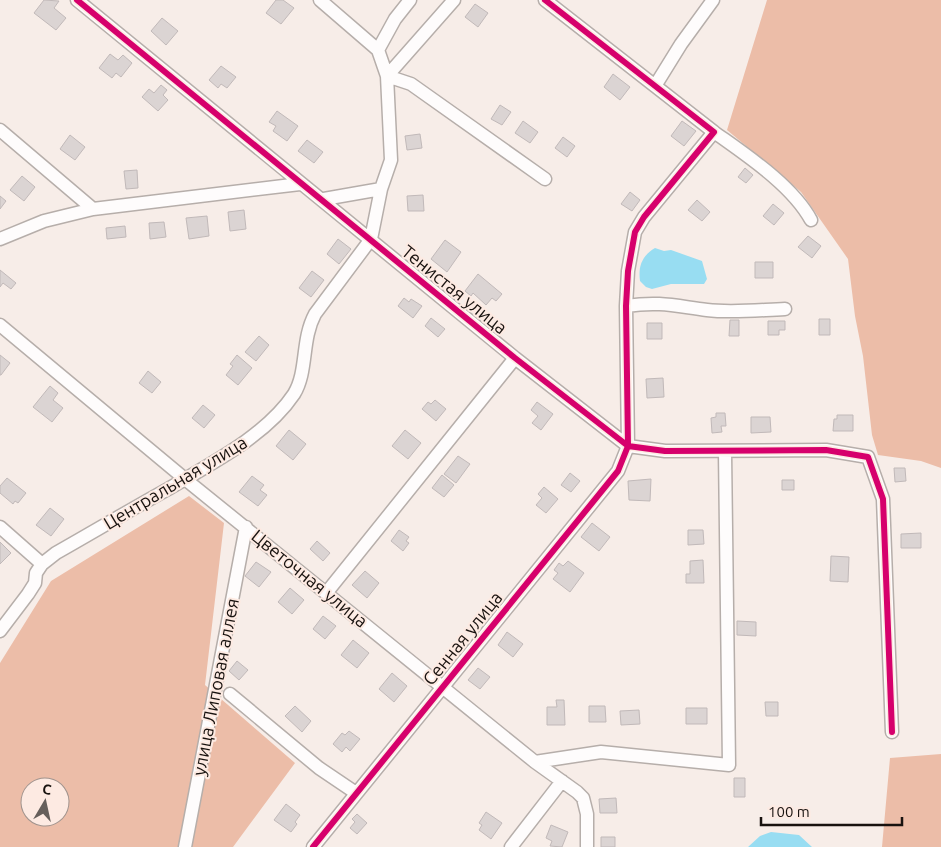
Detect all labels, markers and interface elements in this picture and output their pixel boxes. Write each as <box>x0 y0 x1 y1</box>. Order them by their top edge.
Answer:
street label: Тенистая улица <box>398 241 512 337</box>
street label: Центральная улица <box>100 431 250 533</box>
street label: Цветочная улица <box>248 525 372 631</box>
street label: Сенная улица <box>418 587 506 689</box>
street label: улица Липовая аллея <box>188 597 242 777</box>
north arrow <box>20 777 70 827</box>
text: С <box>41 781 53 798</box>
scale bar <box>761 794 902 826</box>
text: 100 m <box>768 803 810 820</box>

